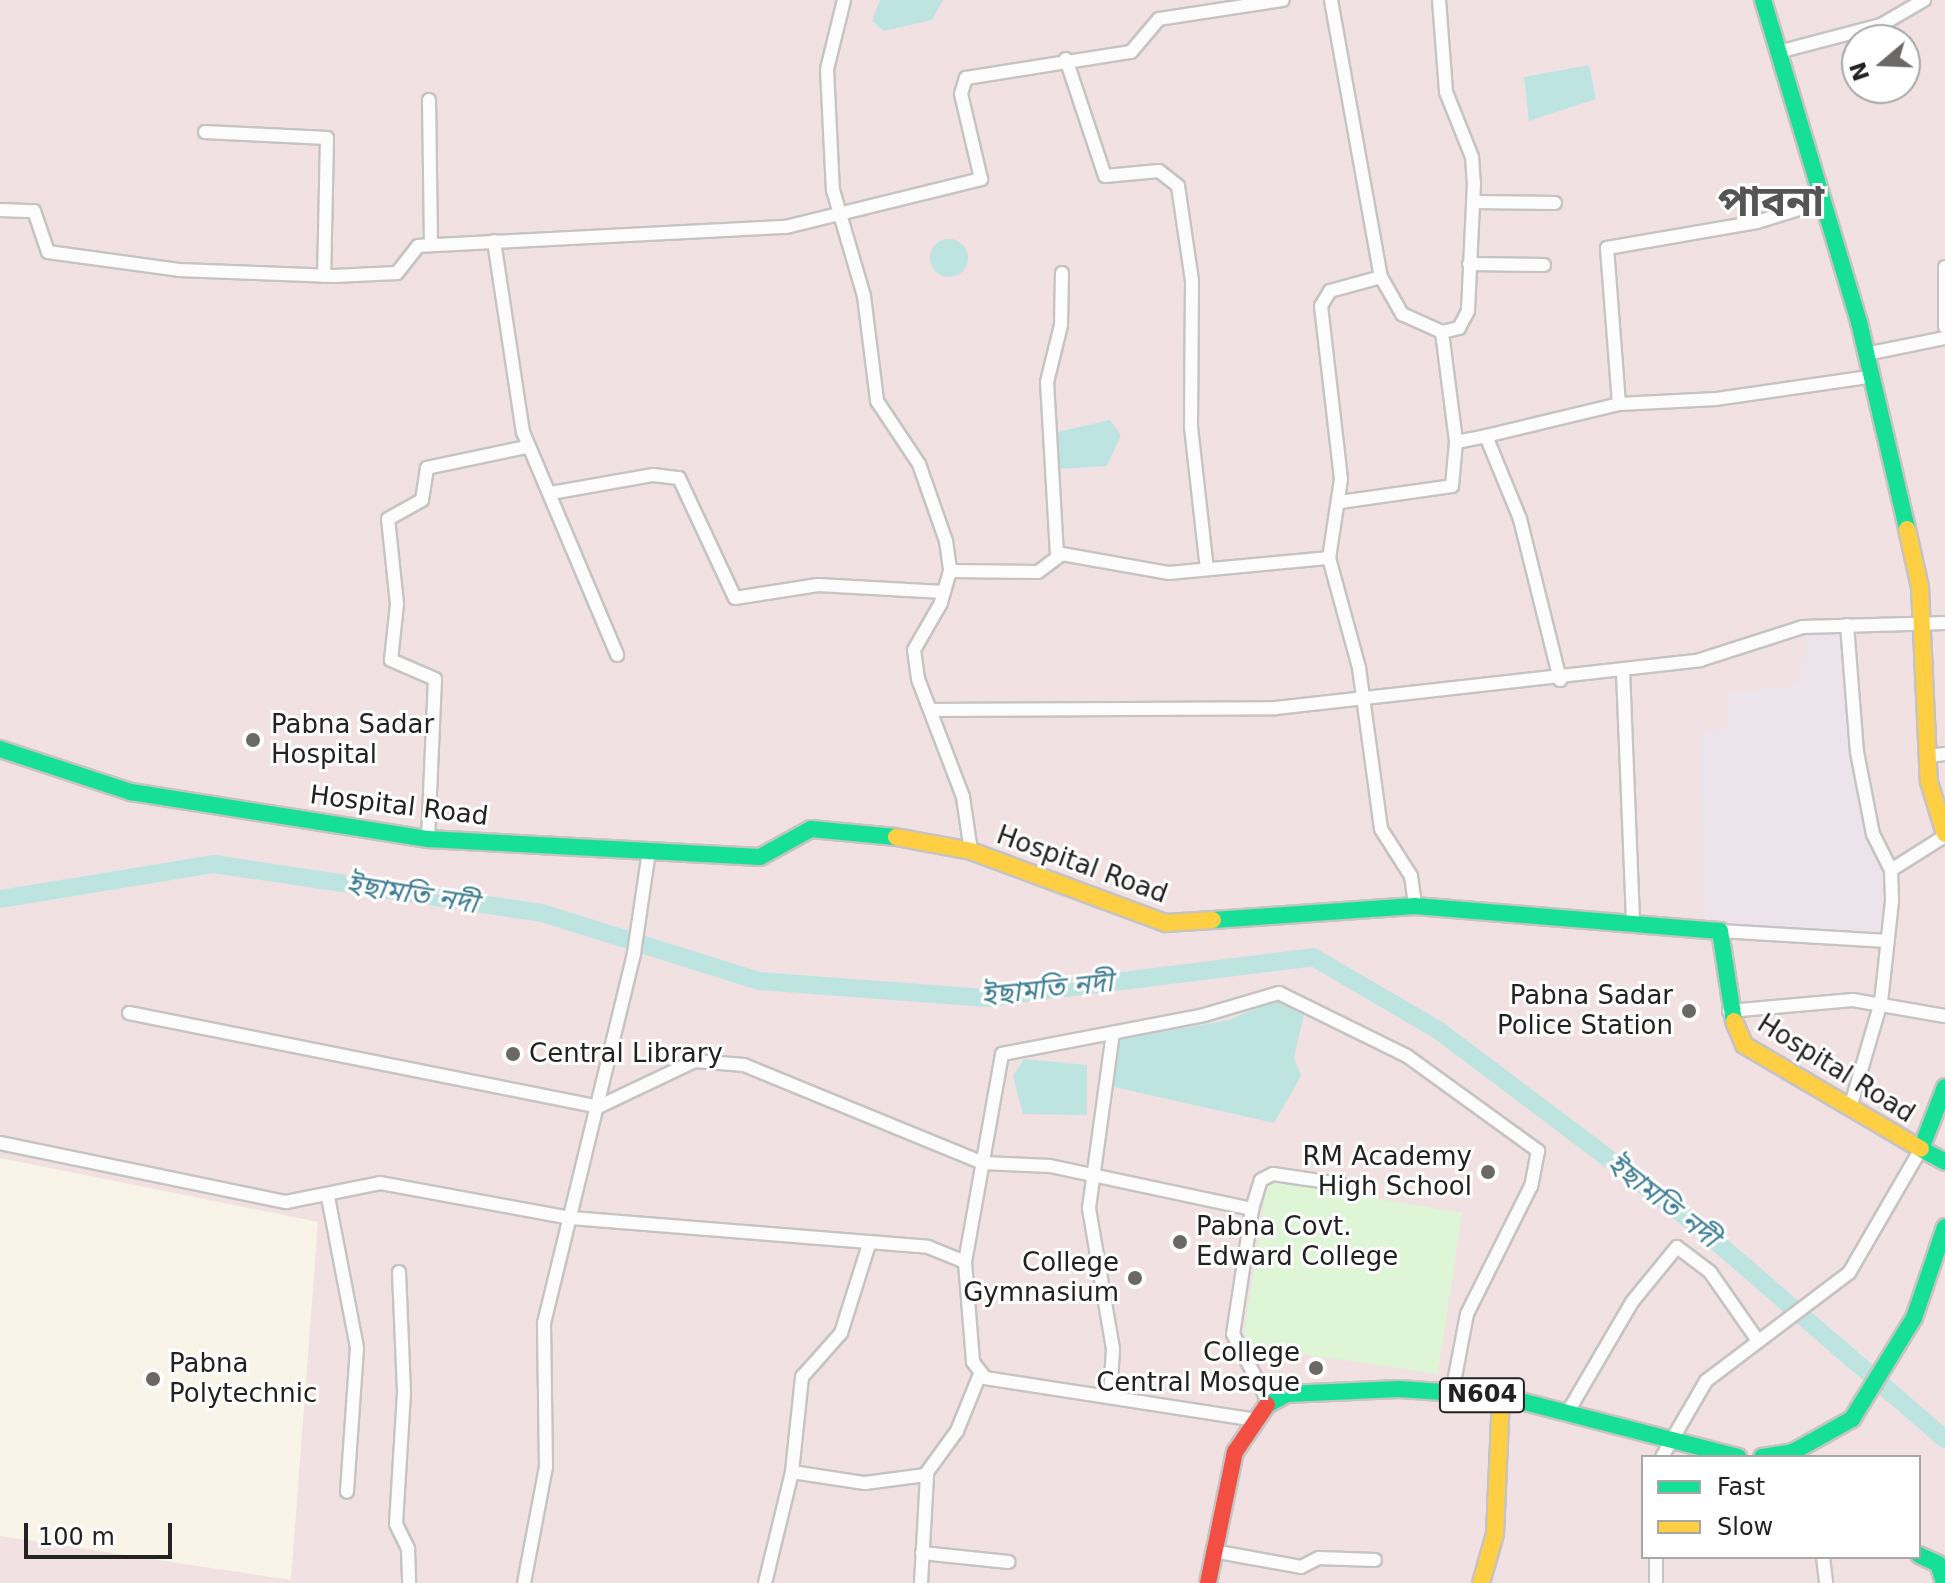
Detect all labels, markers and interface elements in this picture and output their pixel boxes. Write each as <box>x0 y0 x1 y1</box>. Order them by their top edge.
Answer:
north arrow <box>1841 24 1921 104</box>
text: N <box>1845 59 1875 84</box>
district label: পাবনা <box>1718 177 1824 227</box>
place label: Pabna Sadar Hospital <box>271 709 434 770</box>
marker: Pabna Sadar Hospital <box>242 729 264 751</box>
street label: Hospital Road <box>308 780 490 832</box>
street label: Hospital Road <box>992 820 1172 910</box>
water label: ইছামতি নদী <box>344 867 480 921</box>
water label: ইছামতি নদী <box>979 965 1115 1013</box>
place label: Pabna Sadar Police Station <box>1497 980 1673 1042</box>
marker: Pabna Sadar Police Station <box>1680 1002 1698 1020</box>
street label: Hospital Road <box>1752 1008 1920 1130</box>
place label: Central Library <box>529 1038 723 1070</box>
marker: Central Library <box>504 1045 522 1063</box>
place label: RM Academy High School <box>1302 1141 1472 1202</box>
water label: ইছামতি নদী <box>1600 1147 1726 1255</box>
marker: RM Academy High School <box>1479 1163 1497 1181</box>
place label: Pabna Covt. Edward College <box>1196 1211 1398 1272</box>
marker: Pabna Covt. Edward College <box>1171 1233 1189 1251</box>
place label: College Gymnasium <box>963 1247 1119 1308</box>
marker: College Gymnasium <box>1126 1269 1144 1287</box>
place label: College Central Mosque <box>1096 1337 1300 1398</box>
place label: Pabna Polytechnic <box>169 1348 317 1410</box>
marker: College Central Mosque <box>1307 1359 1325 1377</box>
marker: Pabna Polytechnic <box>144 1370 162 1388</box>
road number: N604 <box>1438 1375 1526 1415</box>
legend <box>1641 1455 1921 1559</box>
text: Fast <box>1717 1473 1765 1501</box>
scale bar <box>28 1507 176 1557</box>
text: Slow <box>1717 1513 1773 1541</box>
text: 100 m <box>38 1523 115 1551</box>

